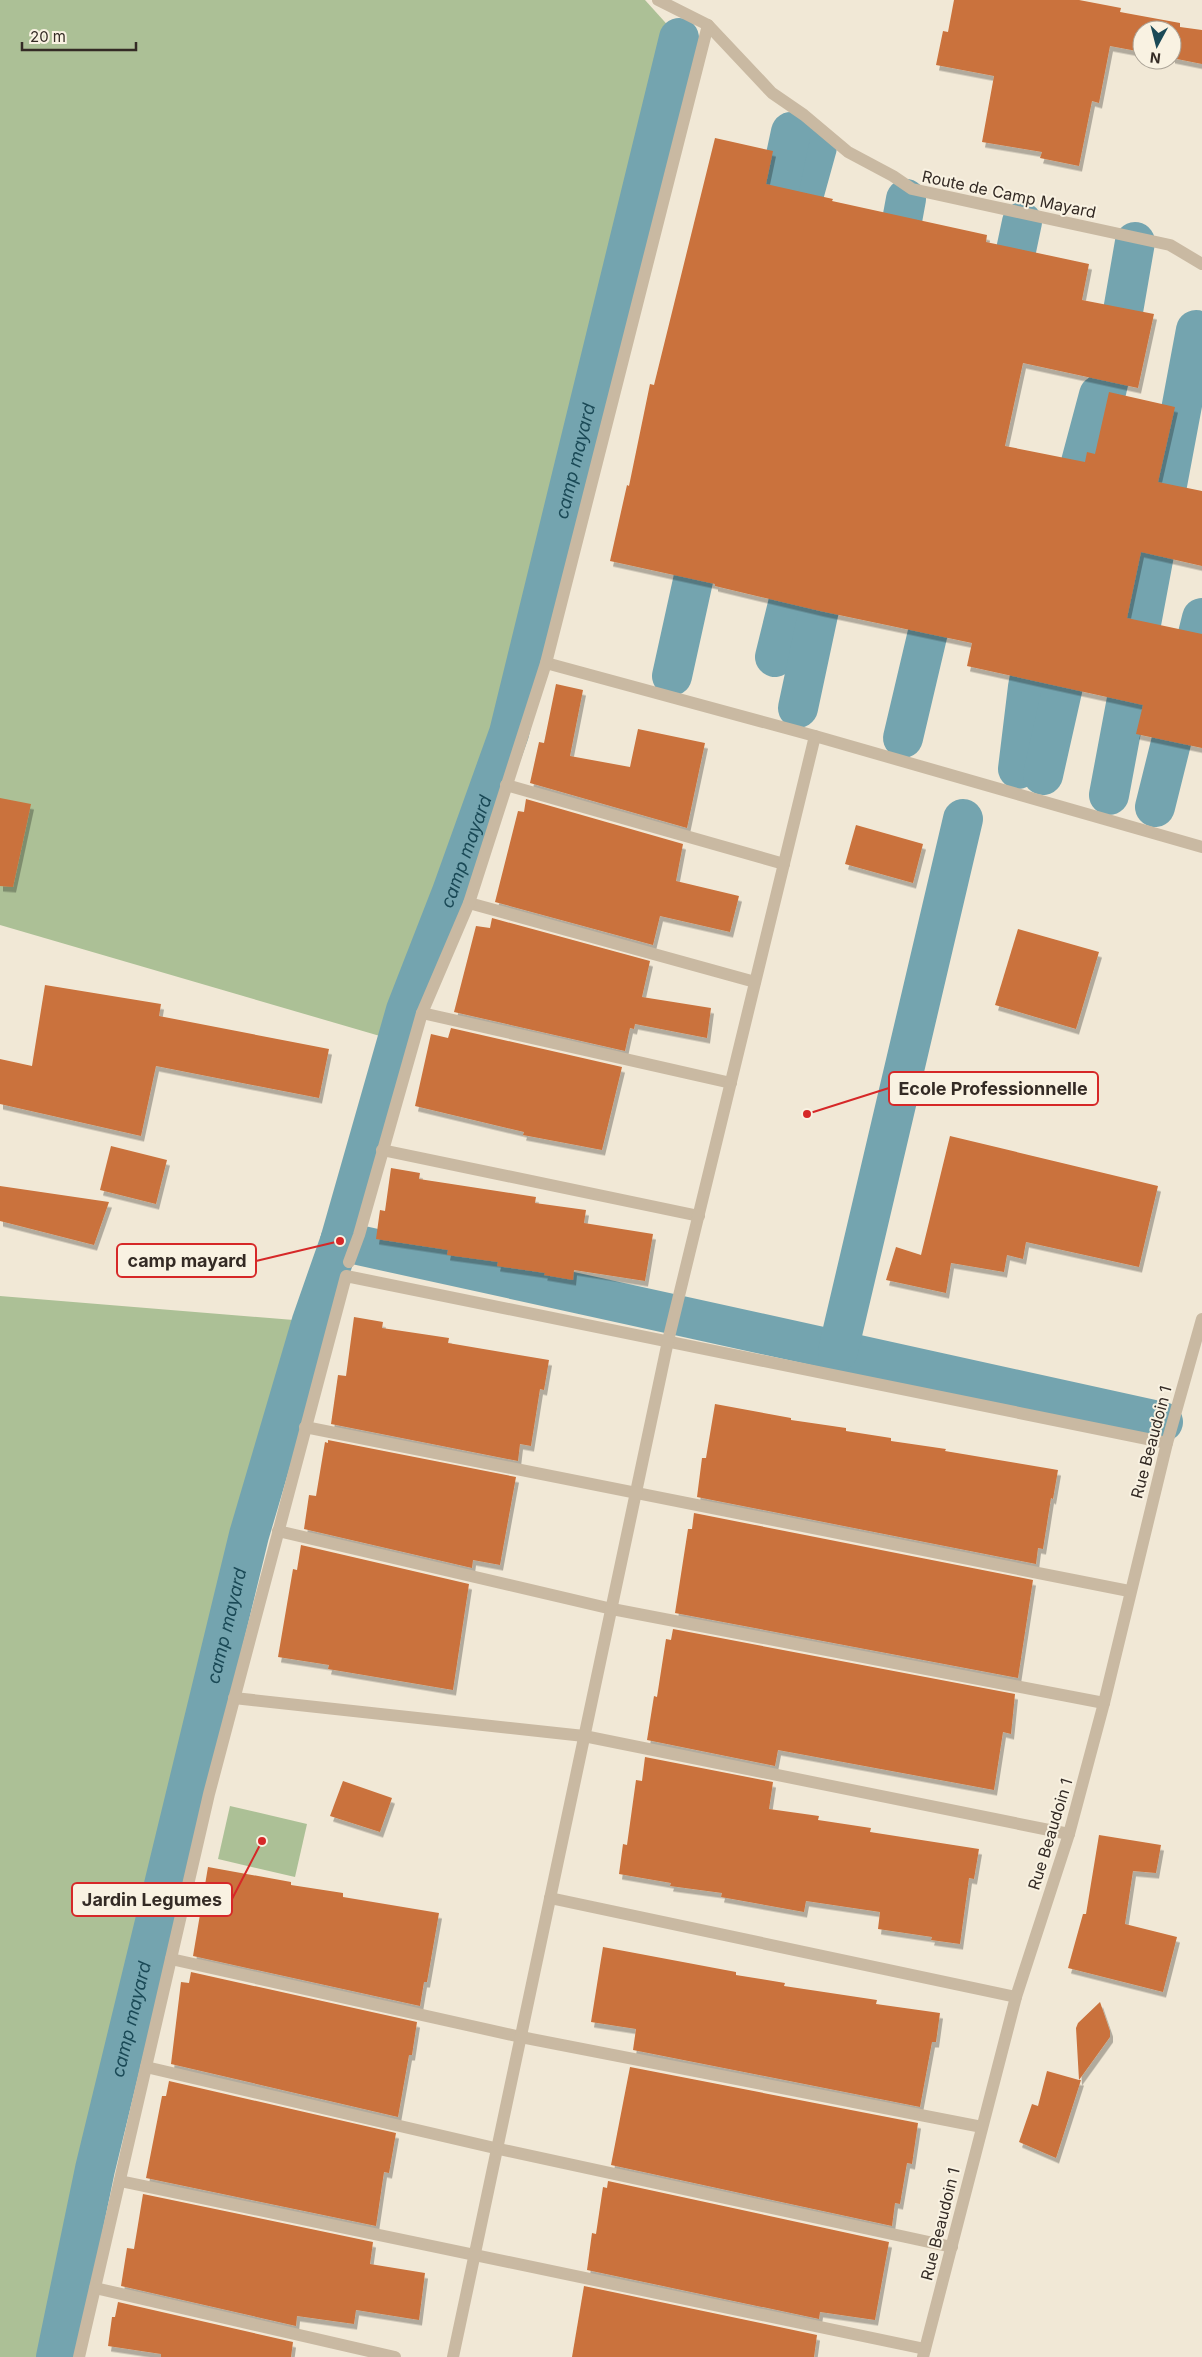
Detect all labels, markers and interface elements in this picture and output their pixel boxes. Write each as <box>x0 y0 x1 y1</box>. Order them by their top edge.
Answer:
scale bar <box>22 20 136 52</box>
north arrow <box>1132 20 1182 70</box>
text: 20 m <box>30 27 66 46</box>
text: N <box>1149 49 1162 67</box>
street label: Route de Camp Mayard <box>920 166 1098 222</box>
water label: camp mayard <box>551 401 599 521</box>
water label: camp mayard <box>436 792 496 911</box>
callout: Ecole Professionnelle <box>889 1072 1098 1105</box>
text: Ecole Professionnelle <box>898 1078 1088 1099</box>
callout: camp mayard <box>117 1244 256 1277</box>
text: camp mayard <box>127 1250 247 1271</box>
street label: Rue Beaudoin 1 <box>1126 1384 1176 1500</box>
water label: camp mayard <box>202 1566 251 1686</box>
street label: Rue Beaudoin 1 <box>1024 1776 1076 1892</box>
callout: Jardin Legumes <box>72 1883 232 1916</box>
text: Jardin Legumes <box>82 1889 222 1910</box>
water label: camp mayard <box>107 1959 155 2079</box>
street label: Rue Beaudoin 1 <box>916 2165 964 2283</box>

